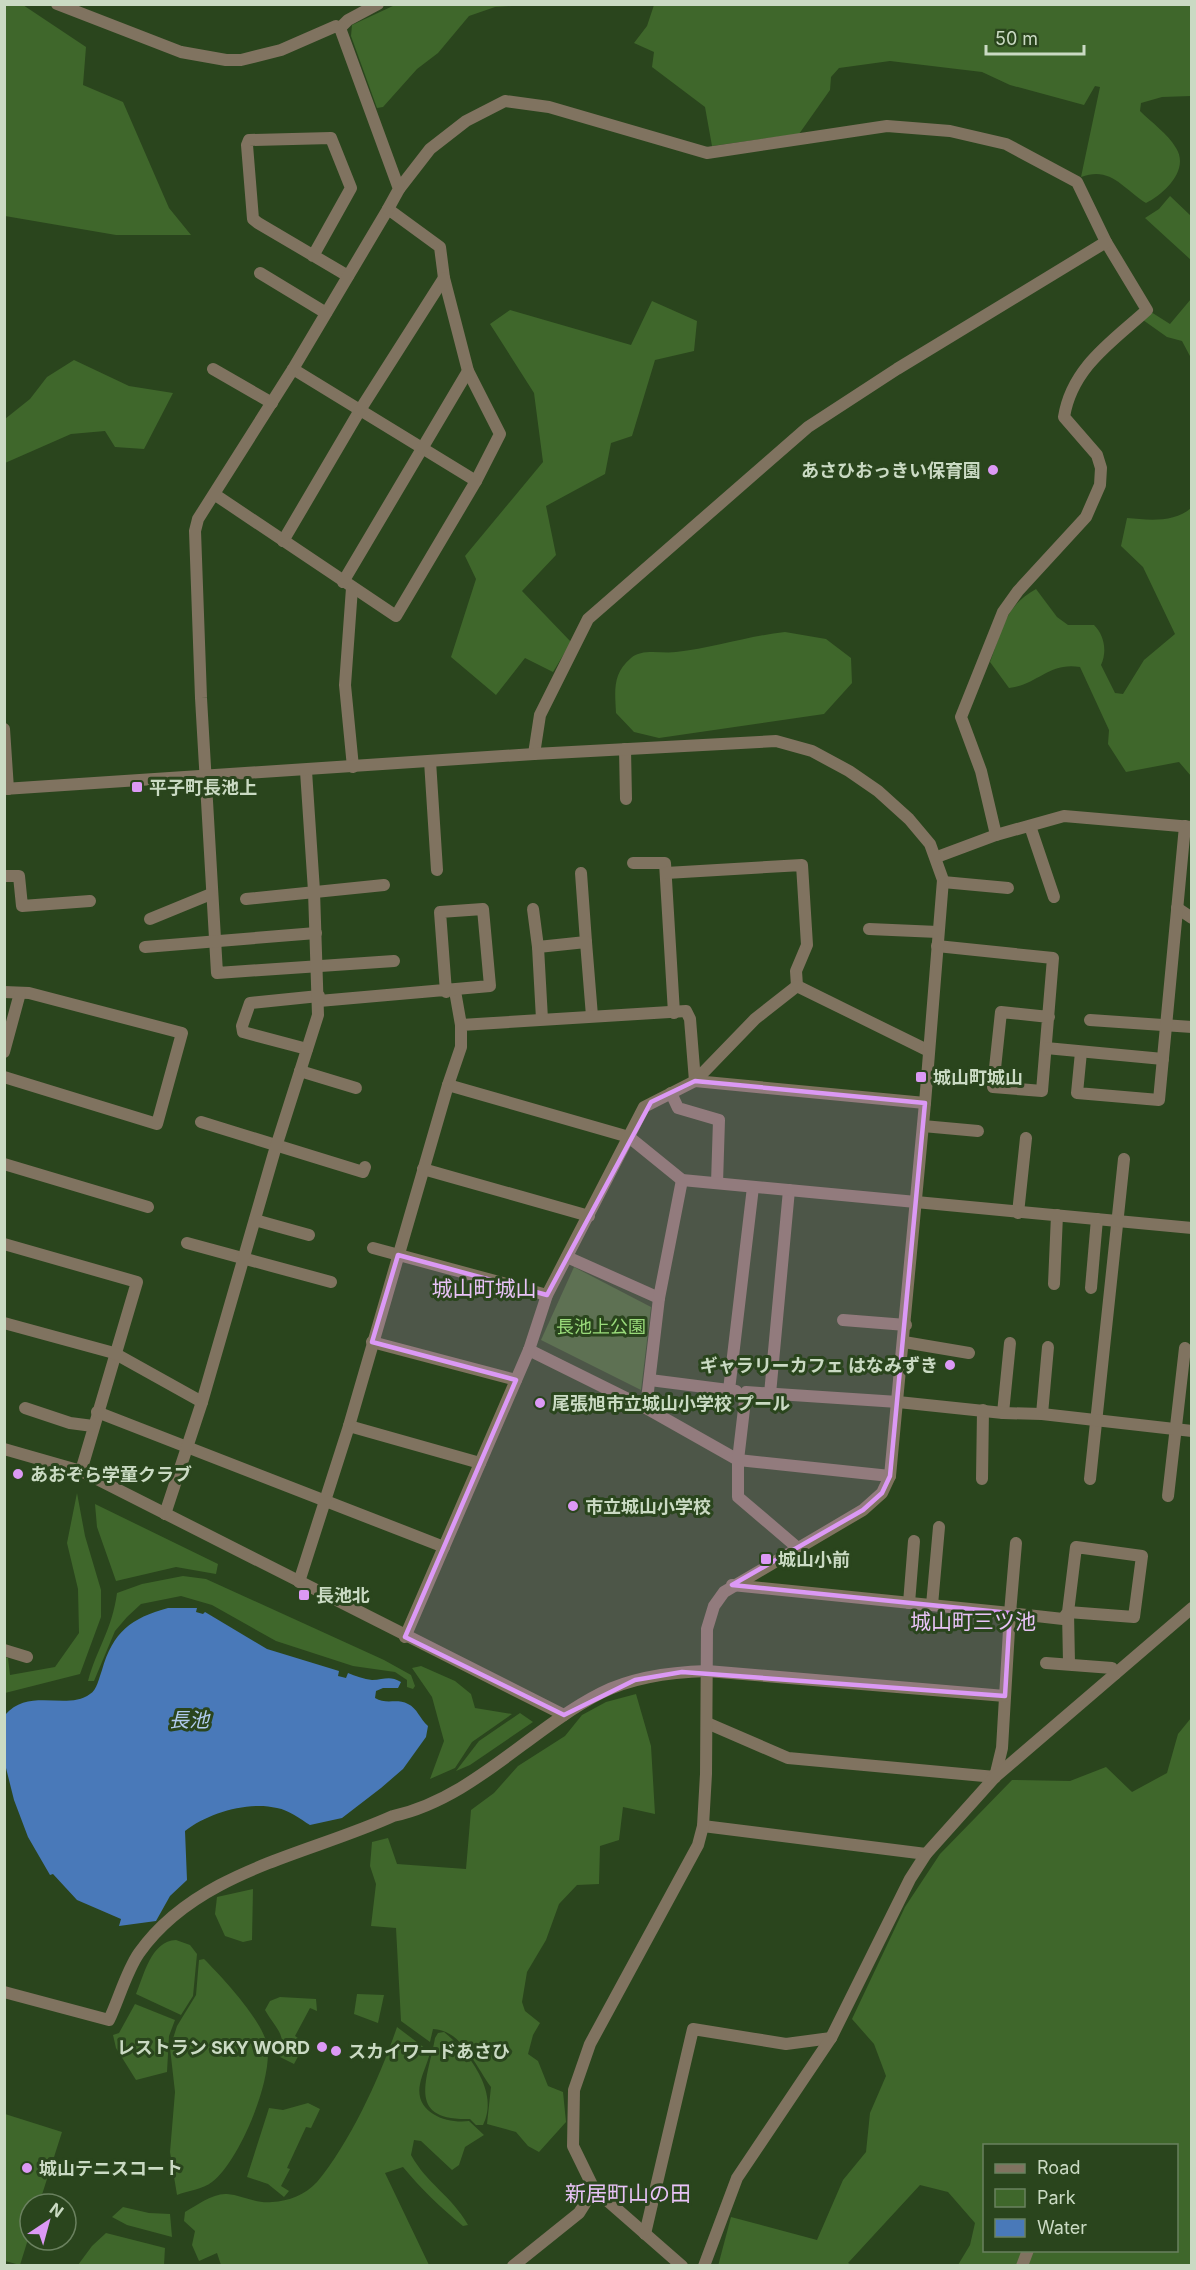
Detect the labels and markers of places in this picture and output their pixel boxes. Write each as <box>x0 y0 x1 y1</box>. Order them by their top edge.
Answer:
place label: あさひおっきい保育園 <box>801 460 981 481</box>
marker: あさひおっきい保育園 <box>986 463 1000 477</box>
place label: 平子町長池上 <box>149 777 257 798</box>
marker: 平子町長池上 <box>130 780 144 794</box>
place label: 城山町城山 <box>933 1067 1023 1088</box>
marker: 城山町城山 <box>914 1070 928 1084</box>
place label: ギャラリーカフェ はなみずき <box>700 1355 938 1376</box>
marker: ギャラリーカフェ はなみずき <box>943 1358 957 1372</box>
place label: 尾張旭市立城山小学校 プール <box>552 1393 790 1414</box>
marker: 尾張旭市立城山小学校 プール <box>533 1396 547 1410</box>
place label: あおぞら学童クラブ <box>30 1464 192 1485</box>
marker: あおぞら学童クラブ <box>11 1467 25 1481</box>
place label: 市立城山小学校 <box>585 1496 711 1517</box>
marker: 市立城山小学校 <box>566 1499 580 1513</box>
place label: 城山小前 <box>778 1549 850 1570</box>
marker: 城山小前 <box>759 1552 773 1566</box>
place label: 長池北 <box>316 1585 370 1606</box>
marker: 長池北 <box>297 1588 311 1602</box>
place label: レストラン SKY WORD <box>117 2037 310 2058</box>
marker: レストラン SKY WORD <box>315 2040 329 2054</box>
place label: スカイワードあさひ <box>348 2041 510 2062</box>
marker: スカイワードあさひ <box>329 2044 343 2058</box>
place label: 城山テニスコート <box>39 2158 183 2179</box>
marker: 城山テニスコート <box>20 2161 34 2175</box>

